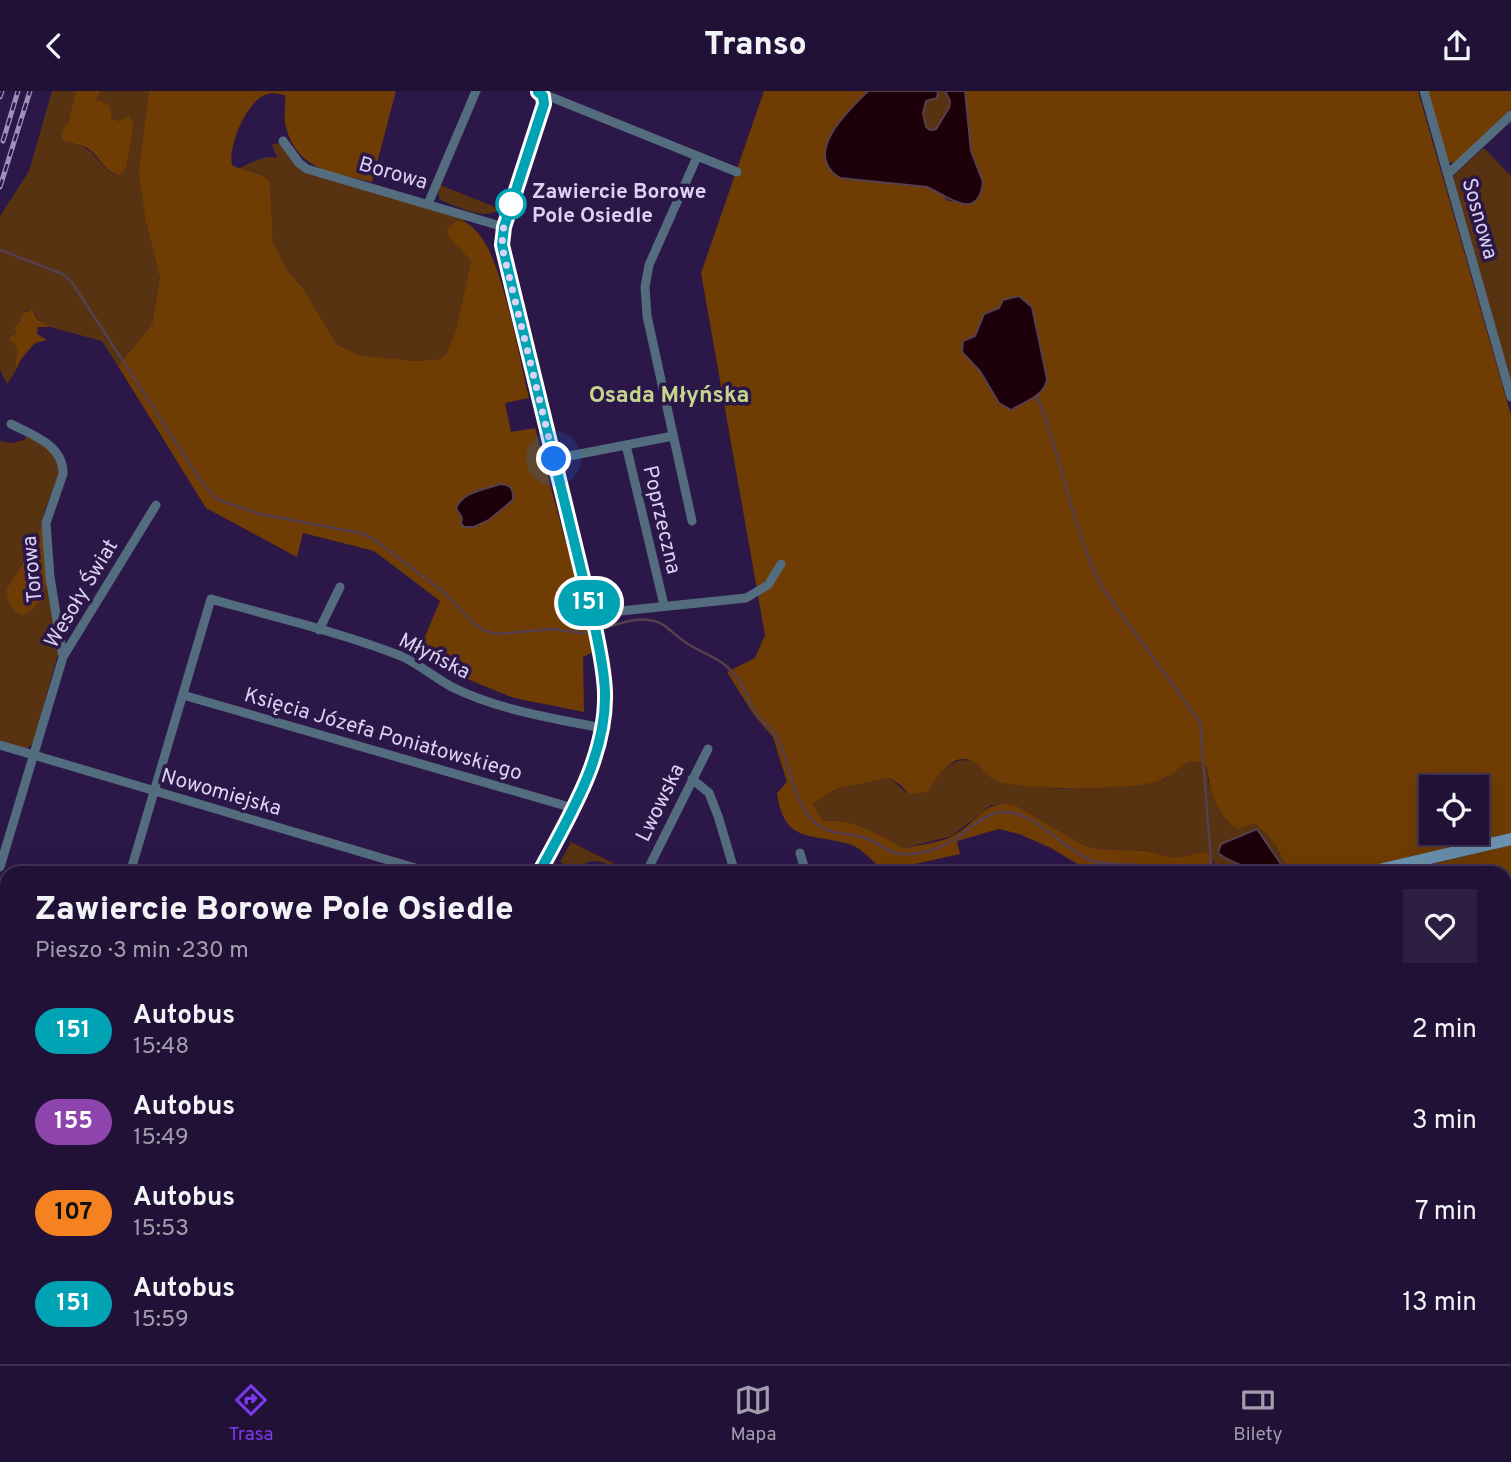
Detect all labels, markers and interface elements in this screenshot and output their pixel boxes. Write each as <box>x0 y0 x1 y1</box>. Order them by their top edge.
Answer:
text: Transo <box>704 26 807 66</box>
icon: back <box>35 27 73 65</box>
icon: share <box>1438 27 1476 65</box>
street label: Borowa <box>355 151 431 197</box>
street label: Sosnowa <box>1455 175 1503 263</box>
place label: Zawiercie Borowe Pole Osiedle <box>532 179 706 230</box>
marker: Zawiercie Borowe Pole Osiedle <box>496 189 526 219</box>
district label: Osada Młyńska <box>589 382 749 411</box>
your location <box>536 441 571 476</box>
street label: Poprzeczna <box>635 463 687 577</box>
street label: Torowa <box>17 534 49 604</box>
street label: Wesoły Świat <box>38 534 125 653</box>
line badge: 151 <box>549 580 629 626</box>
text: 151 <box>572 588 606 618</box>
street label: Młyńska <box>394 627 474 687</box>
street label: Księcia Józefa Poniatowskiego <box>241 682 525 788</box>
street label: Lwowska <box>630 759 692 847</box>
street label: Nowomiejska <box>158 763 284 823</box>
map controls <box>1419 775 1489 845</box>
button: locate <box>1419 775 1489 845</box>
button: heart <box>1403 889 1477 963</box>
text: Zawiercie Borowe Pole Osiedle <box>35 890 514 932</box>
text: Pieszo · 3 min · 230 m <box>35 937 249 966</box>
text: Autobus <box>133 1000 235 1033</box>
text: 2 min <box>1412 1014 1477 1047</box>
text: 151 <box>57 1016 90 1046</box>
text: 15:48 <box>133 1033 189 1062</box>
text: Autobus <box>133 1091 235 1124</box>
text: 3 min <box>1412 1105 1477 1138</box>
text: 155 <box>54 1107 93 1137</box>
text: 15:49 <box>133 1124 189 1153</box>
text: Autobus <box>133 1182 235 1215</box>
text: 7 min <box>1415 1196 1477 1229</box>
text: 107 <box>55 1198 92 1228</box>
text: 15:53 <box>133 1215 189 1244</box>
text: Autobus <box>133 1273 235 1306</box>
text: 13 min <box>1402 1287 1477 1320</box>
text: 151 <box>57 1289 90 1319</box>
text: 15:59 <box>133 1306 189 1335</box>
tab: Trasa <box>228 1381 274 1447</box>
tab: Mapa <box>730 1381 776 1447</box>
tab: Bilety <box>1233 1381 1283 1447</box>

